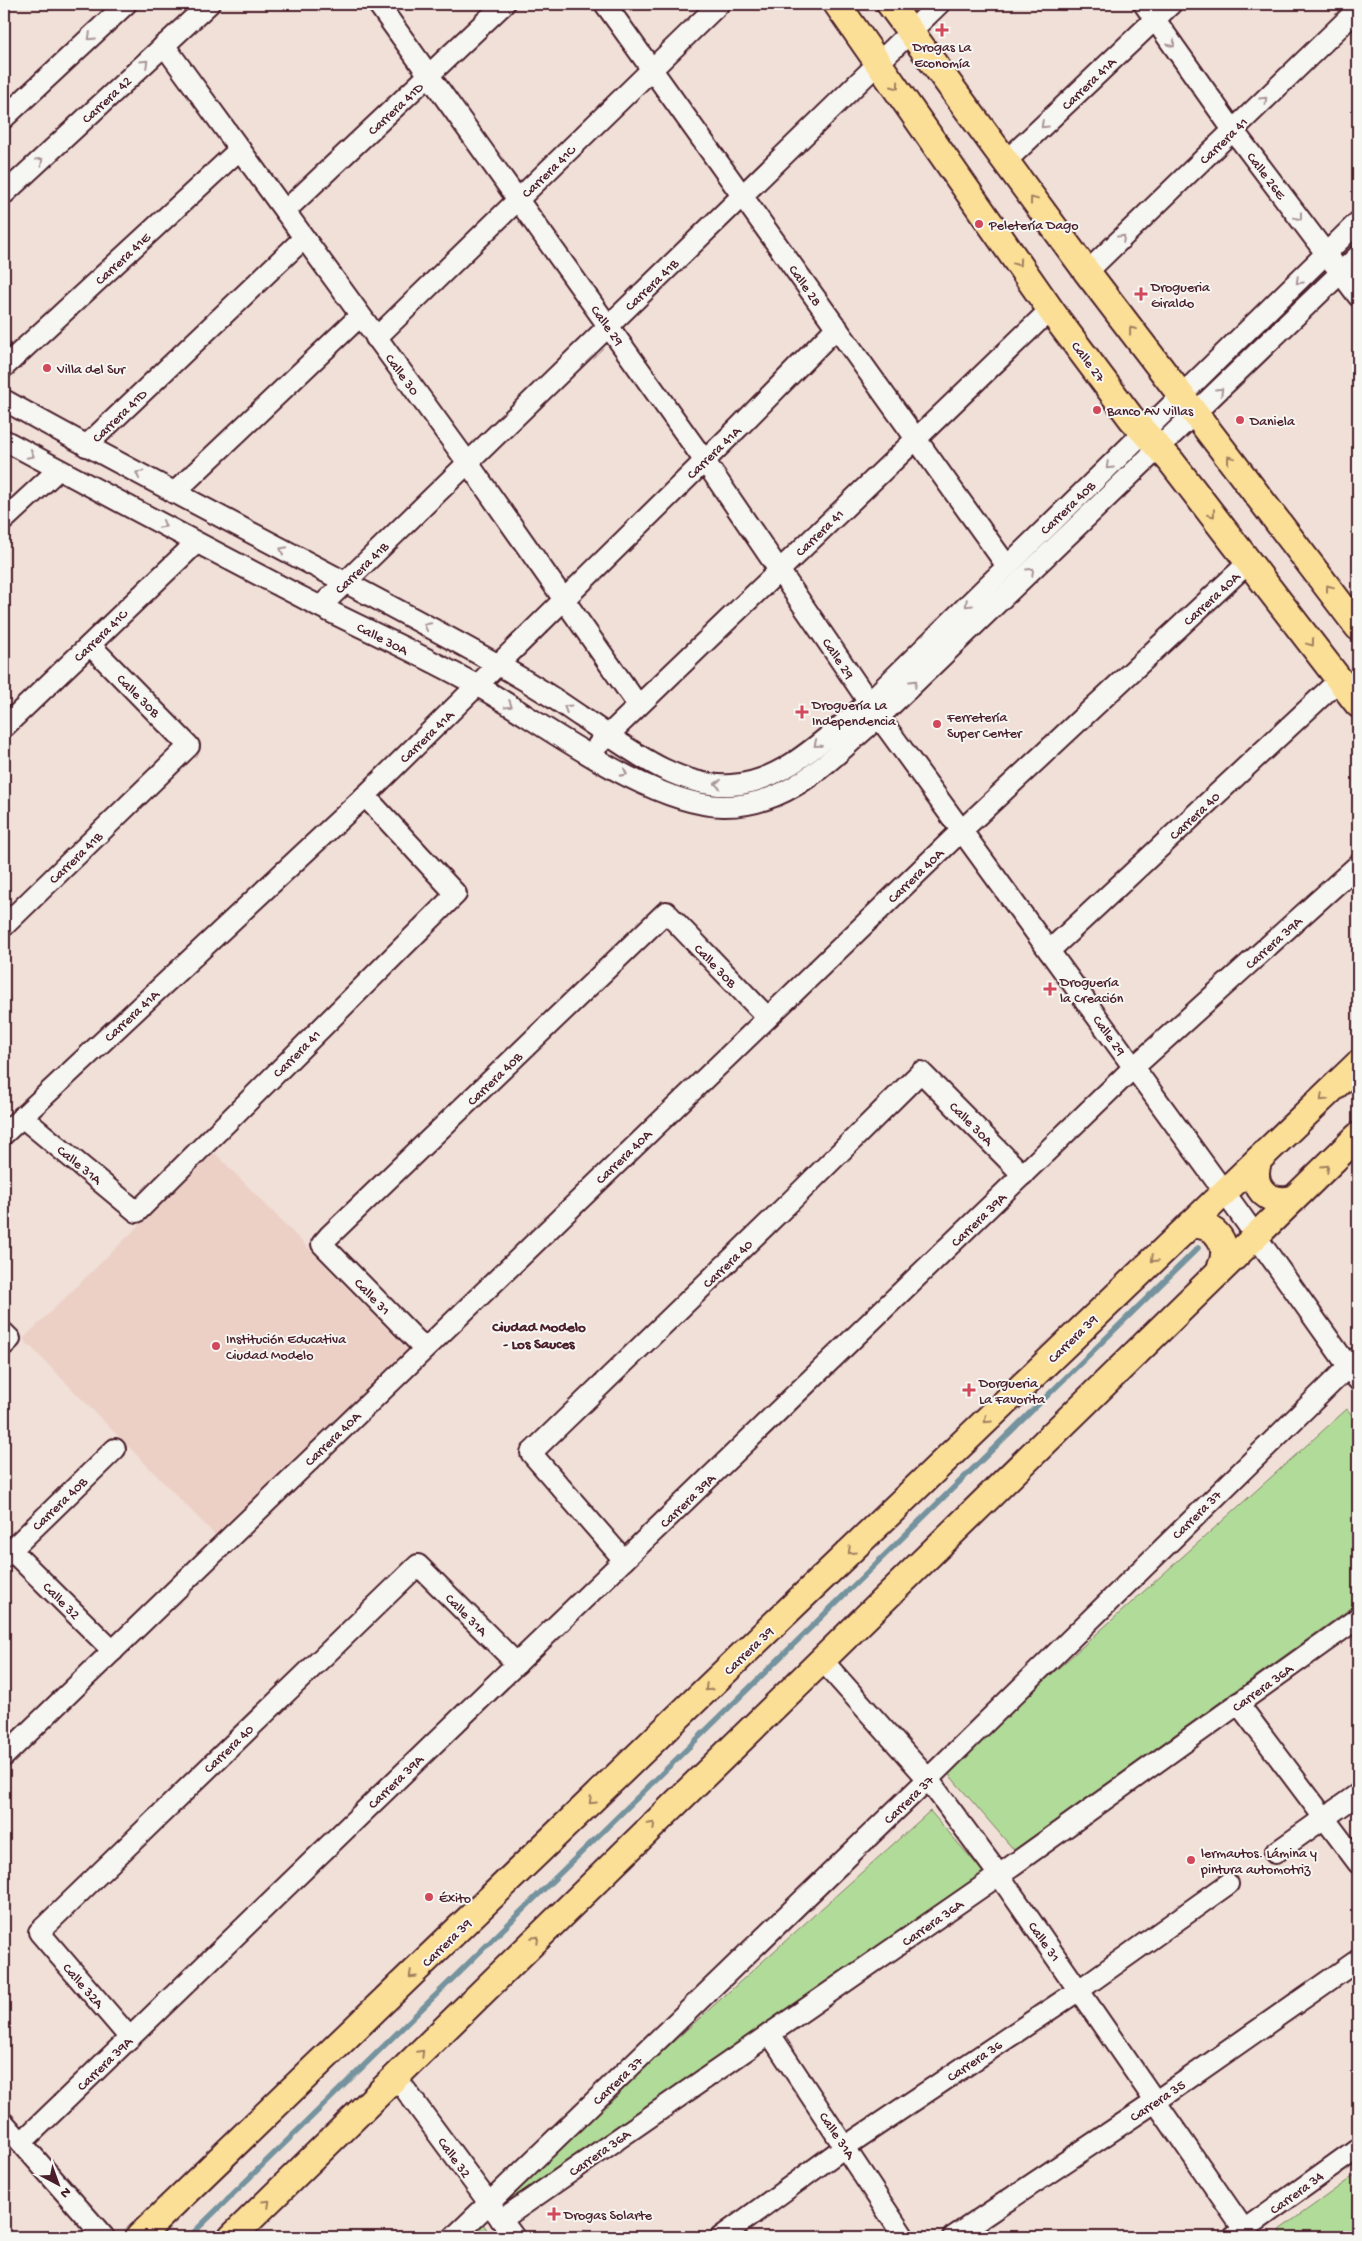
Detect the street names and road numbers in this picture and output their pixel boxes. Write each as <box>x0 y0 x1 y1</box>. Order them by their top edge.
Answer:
street label: Carrera 41A <box>1059 54 1121 115</box>
street label: Carrera 42 <box>79 73 136 128</box>
street label: Carrera 41D <box>365 79 429 140</box>
street label: Carrera 41 <box>1197 115 1253 169</box>
street label: Carrera 41C <box>519 142 581 203</box>
street label: Calle 26E <box>1242 150 1289 205</box>
street label: Carrera 41E <box>92 229 156 290</box>
street label: Carrera 41B <box>622 255 684 316</box>
street label: Calle 28 <box>784 262 824 311</box>
street label: Calle 29 <box>586 303 626 350</box>
street label: Calle 27 <box>1066 339 1108 387</box>
street label: Calle 30 <box>380 351 422 400</box>
street label: Carrera 41D <box>90 386 152 447</box>
street label: Carrera 41A <box>684 423 746 484</box>
street label: Carrera 40B <box>1038 478 1101 539</box>
street label: Carrera 41 <box>793 507 849 561</box>
street label: Carrera 41B <box>332 538 394 599</box>
street label: Carrera 40A <box>1181 569 1245 630</box>
street label: Carrera 41C <box>71 606 133 667</box>
street label: Calle 30A <box>353 620 411 661</box>
street label: Calle 29 <box>817 636 857 683</box>
street label: Calle 30B <box>112 672 163 723</box>
street label: Carrera 41A <box>397 707 459 768</box>
street label: Carrera 40 <box>1167 789 1225 845</box>
street label: Carrera 41B <box>46 828 108 889</box>
street label: Carrera 40A <box>885 845 949 908</box>
street label: Carrera 39A <box>1243 913 1307 974</box>
street label: Calle 30B <box>689 941 740 993</box>
street label: Carrera 41A <box>102 987 164 1047</box>
street label: Calle 29 <box>1088 1013 1128 1060</box>
street label: Carrera 41 <box>270 1027 325 1082</box>
street label: Carrera 40B <box>465 1049 528 1110</box>
street label: Calle 30A <box>945 1099 996 1151</box>
street label: Carrera 40A <box>593 1126 657 1189</box>
street label: Calle 31A <box>52 1143 105 1190</box>
street label: Carrera 39A <box>948 1189 1012 1252</box>
street label: Carrera 40 <box>700 1237 757 1293</box>
street label: Calle 31 <box>349 1276 393 1320</box>
street label: Carrera 39 <box>1045 1312 1102 1368</box>
street label: Carrera 40A <box>302 1408 366 1471</box>
street label: Carrera 39A <box>657 1470 721 1533</box>
street label: Carrera 40B <box>30 1474 93 1535</box>
street label: Carrera 37 <box>1169 1487 1227 1544</box>
street label: Calle 32 <box>38 1579 83 1624</box>
street label: Calle 31A <box>440 1591 491 1641</box>
street label: Carrera 39 <box>721 1624 778 1680</box>
street label: Carrera 36A <box>1230 1661 1298 1717</box>
street label: Carrera 40 <box>201 1722 258 1778</box>
street label: Carrera 39A <box>365 1751 429 1814</box>
street label: Carrera 37 <box>881 1772 939 1829</box>
street label: Carrera 36A <box>899 1896 968 1951</box>
street label: Carrera 39 <box>419 1916 476 1972</box>
street label: Calle 31 <box>1023 1919 1063 1966</box>
street label: Calle 32A <box>58 1961 107 2013</box>
street label: Carrera 39A <box>74 2033 138 2096</box>
street label: Carrera 36 <box>945 2037 1007 2087</box>
street label: Carrera 37 <box>590 2053 648 2110</box>
street label: Carrera 35 <box>1127 2077 1189 2127</box>
street label: Calle 31A <box>814 2110 858 2164</box>
street label: Carrera 36A <box>566 2126 635 2181</box>
street label: Calle 32 <box>433 2135 474 2182</box>
street label: Carrera 34 <box>1267 2169 1328 2219</box>

